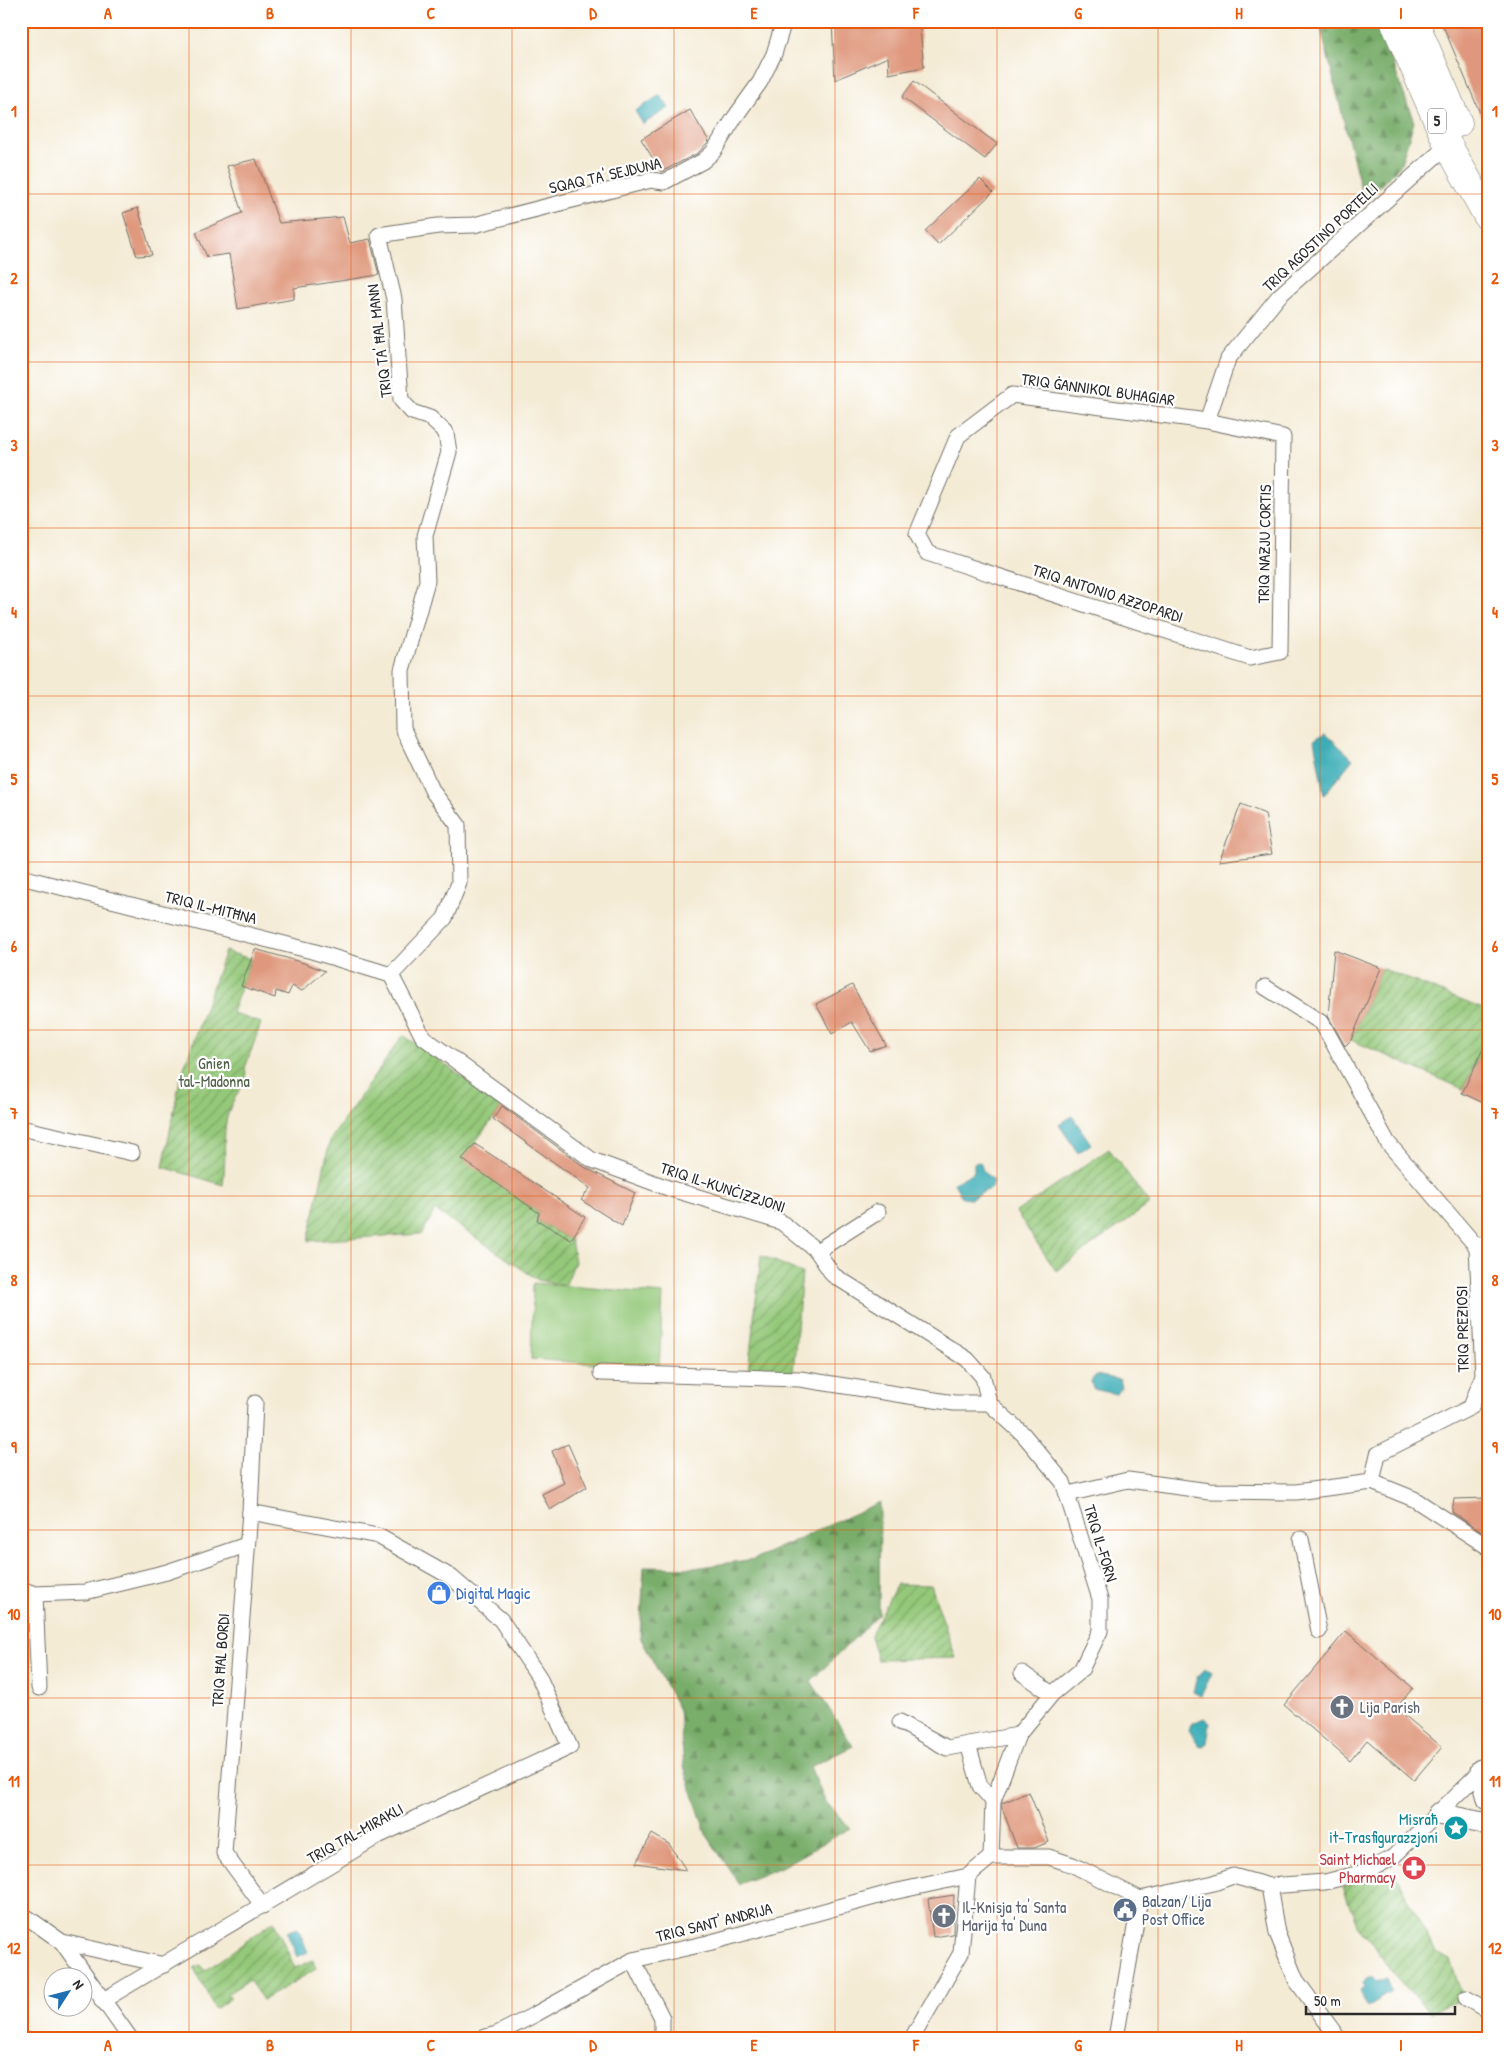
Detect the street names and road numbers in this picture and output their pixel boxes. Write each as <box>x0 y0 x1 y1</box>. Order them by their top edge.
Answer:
road number: 5 <box>1428 108 1446 134</box>
street label: SQAQ TA' SEJDUNA <box>547 151 663 199</box>
street label: TRIQ AGOSTINO PORTELLI <box>1257 178 1383 296</box>
street label: TRIQ TA' ĦAL MANN <box>361 283 397 399</box>
street label: TRIQ ĠANNIKOL BUHAGIAR <box>1020 367 1176 411</box>
street label: TRIQ NAZJU CORTIS <box>1252 484 1276 604</box>
street label: TRIQ ANTONIO AZZOPARDI <box>1030 558 1186 628</box>
street label: TRIQ IL-MITĦNA <box>163 885 259 929</box>
street label: TRIQ IL-KUNĊIZZJONI <box>658 1156 788 1218</box>
street label: TRIQ PREZIOSI <box>1450 1286 1474 1372</box>
street label: TRIQ IL-FORN <box>1079 1502 1123 1584</box>
street label: TRIQ ĦAL BORDI <box>206 1612 234 1708</box>
street label: TRIQ TAL-MIRAKLI <box>303 1797 407 1869</box>
street label: TRIQ SANT' ANDRIJA <box>654 1897 774 1947</box>

